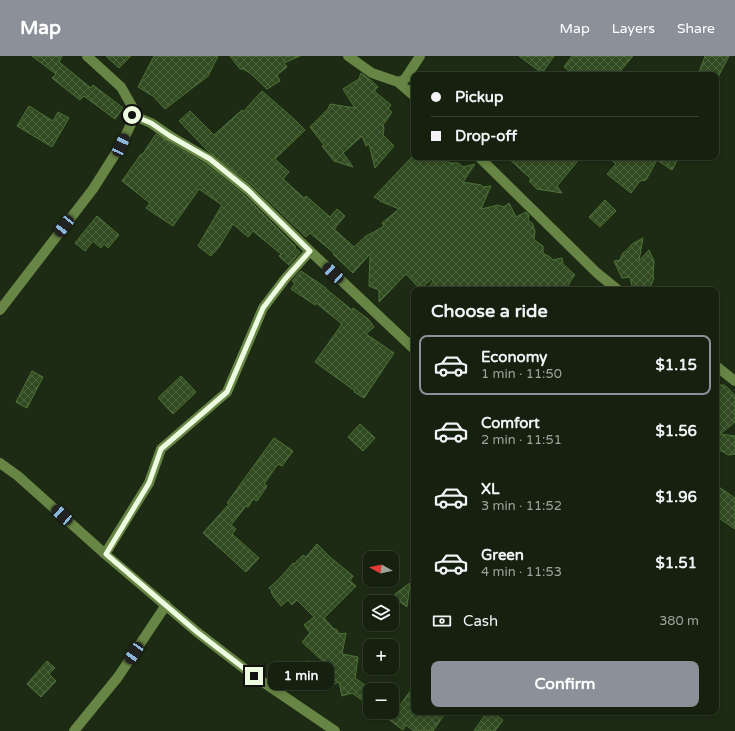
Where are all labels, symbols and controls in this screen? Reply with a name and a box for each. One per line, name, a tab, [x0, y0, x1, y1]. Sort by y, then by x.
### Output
text: Map	[20, 17, 61, 39]
text: Map	[560, 20, 590, 37]
text: Layers	[612, 20, 655, 37]
text: Share	[677, 20, 715, 37]
text: Pickup	[455, 88, 503, 106]
route start	[123, 106, 141, 124]
text: Drop-off	[455, 127, 517, 145]
car	[110, 132, 132, 158]
car	[52, 213, 76, 239]
car	[320, 260, 346, 286]
text: Choose a ride	[431, 300, 548, 322]
icon: car	[433, 347, 469, 383]
text: Economy	[481, 348, 547, 366]
text: $1.15	[656, 356, 697, 374]
text: 1 min · 11:50	[481, 366, 562, 382]
icon: car	[433, 413, 469, 449]
text: Comfort	[481, 414, 540, 432]
text: $1.56	[656, 422, 697, 440]
text: 2 min · 11:51	[481, 432, 562, 448]
icon: car	[433, 479, 469, 515]
text: XL	[481, 480, 500, 498]
text: $1.96	[656, 488, 697, 506]
text: 3 min · 11:52	[481, 498, 562, 514]
car	[49, 503, 75, 527]
icon: car	[433, 545, 469, 581]
text: Green	[481, 546, 524, 564]
north arrow	[363, 551, 399, 587]
map controls	[363, 551, 399, 719]
text: $1.51	[656, 554, 697, 572]
text: 4 min · 11:53	[481, 564, 562, 580]
button: layers	[363, 595, 399, 631]
icon: cash	[431, 610, 453, 632]
text: Cash	[463, 612, 498, 630]
text: 380 m	[659, 613, 699, 629]
button: +	[363, 639, 399, 675]
car	[122, 640, 146, 666]
button: Confirm	[431, 661, 699, 707]
callout: 1 min	[268, 662, 334, 690]
route end	[245, 667, 263, 685]
text: 1 min	[284, 668, 318, 684]
button: −	[363, 683, 399, 719]

